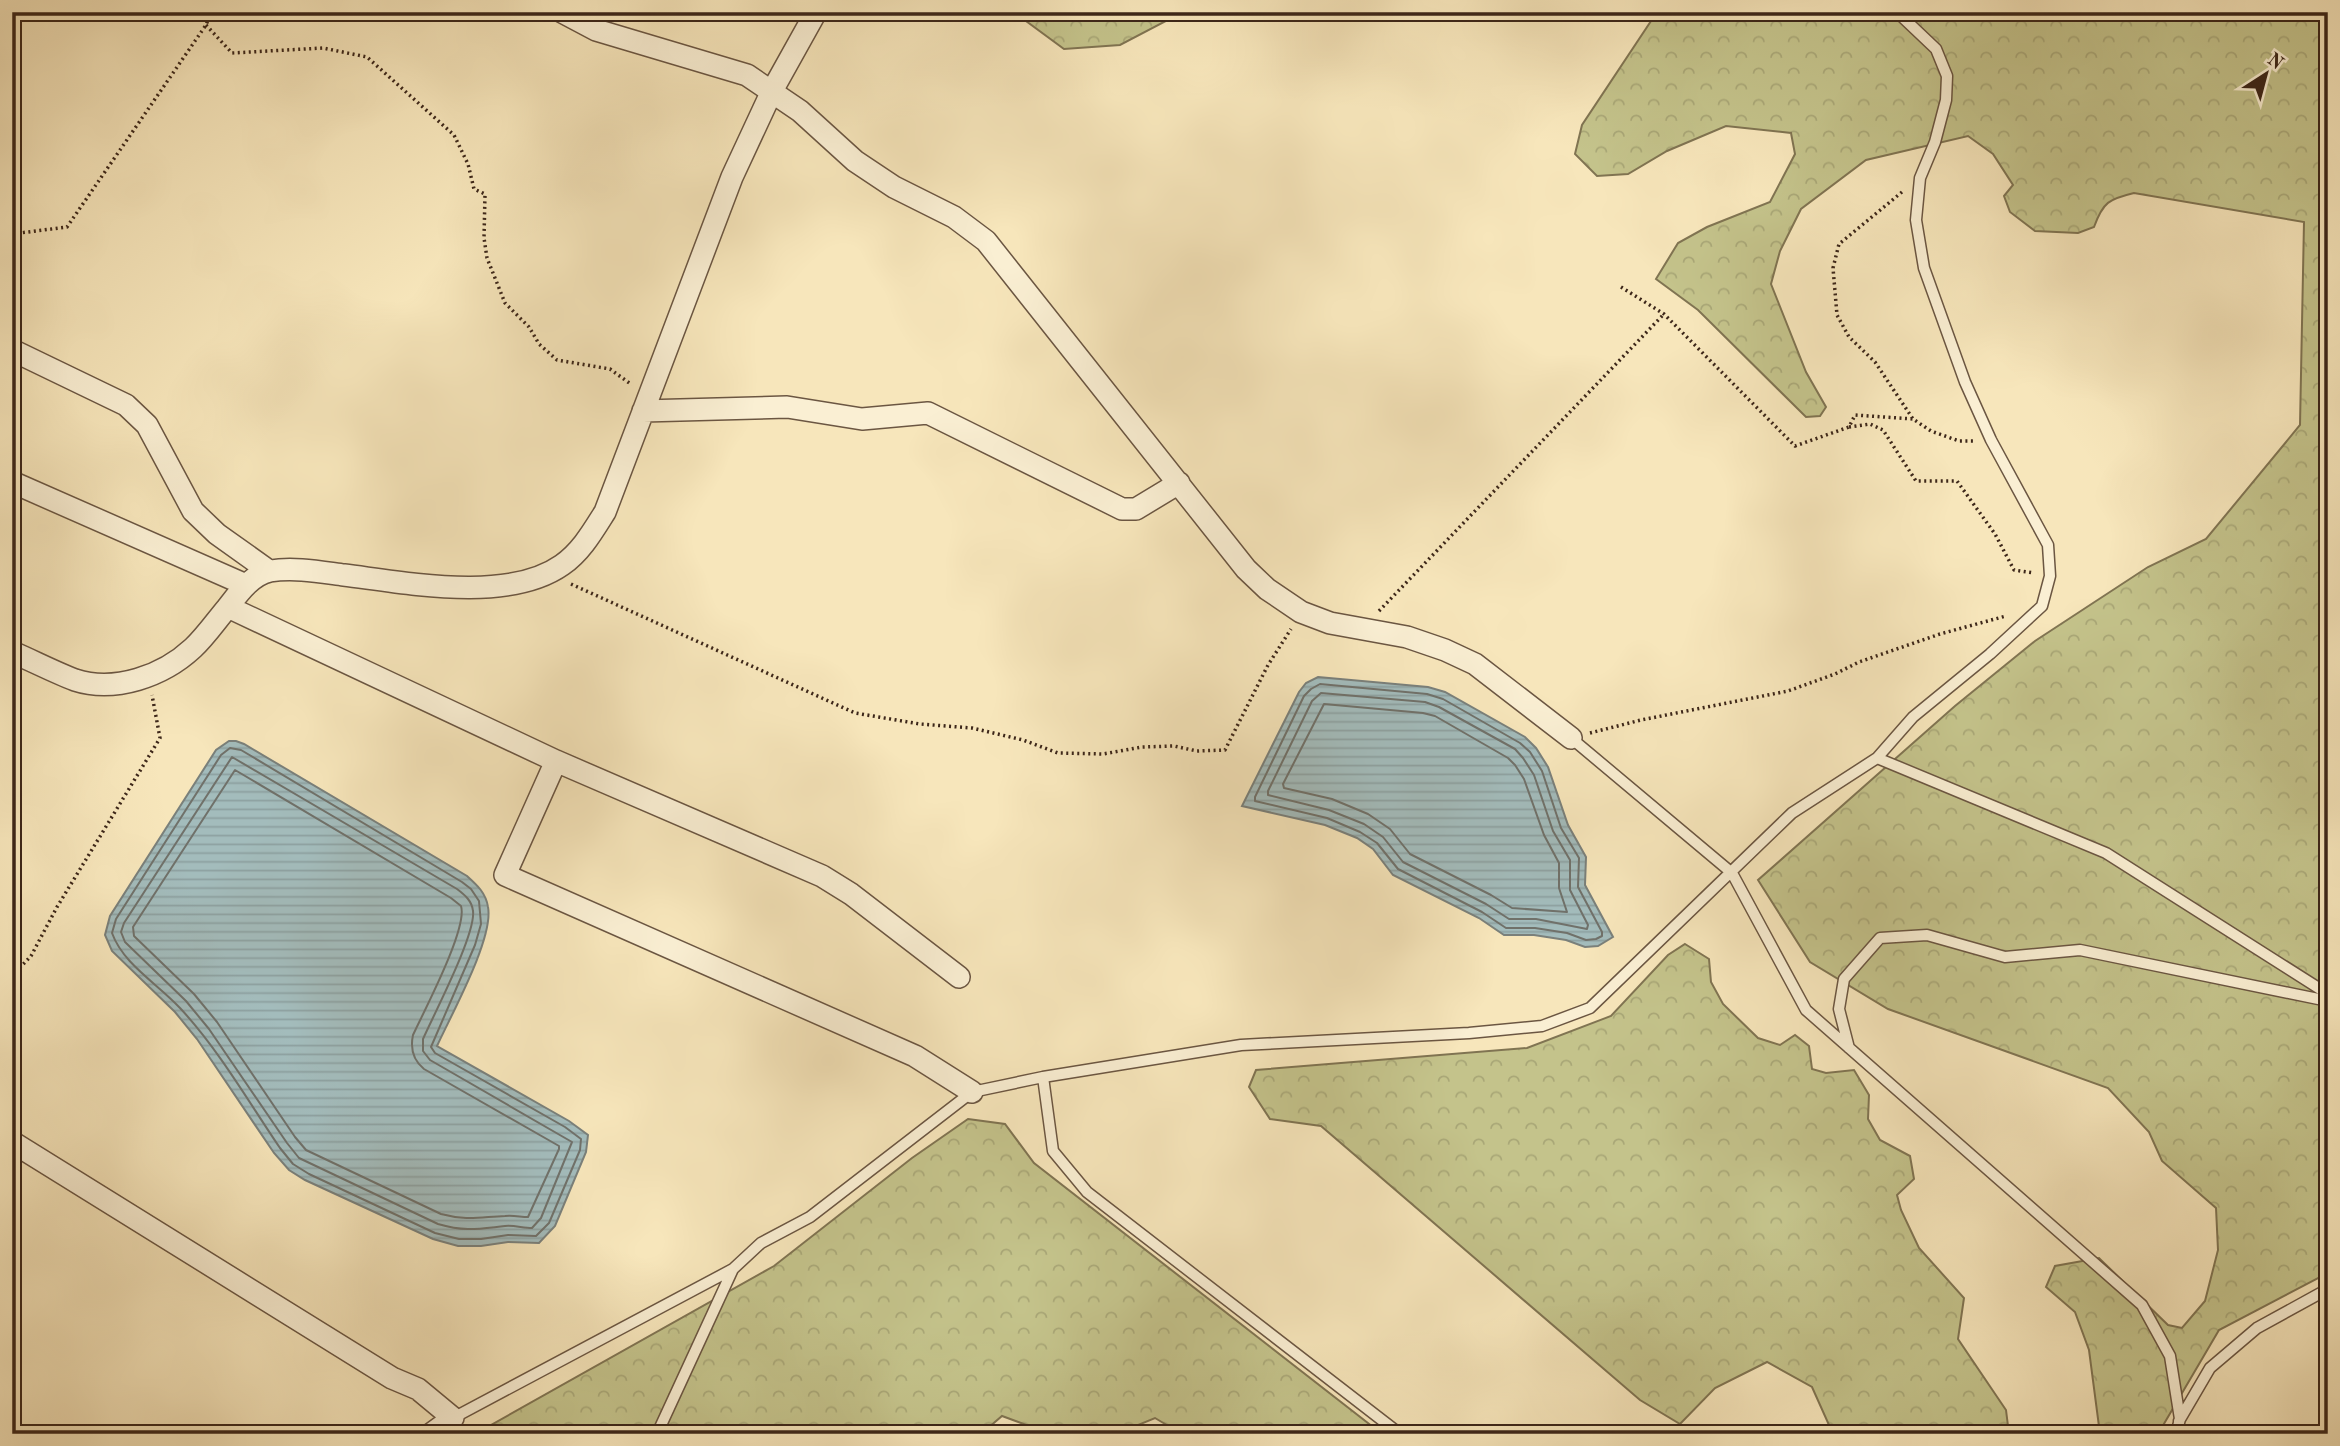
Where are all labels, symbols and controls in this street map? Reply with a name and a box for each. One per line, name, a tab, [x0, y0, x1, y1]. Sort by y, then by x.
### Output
north arrow	[2232, 38, 2302, 108]
text: N	[2263, 50, 2286, 75]

